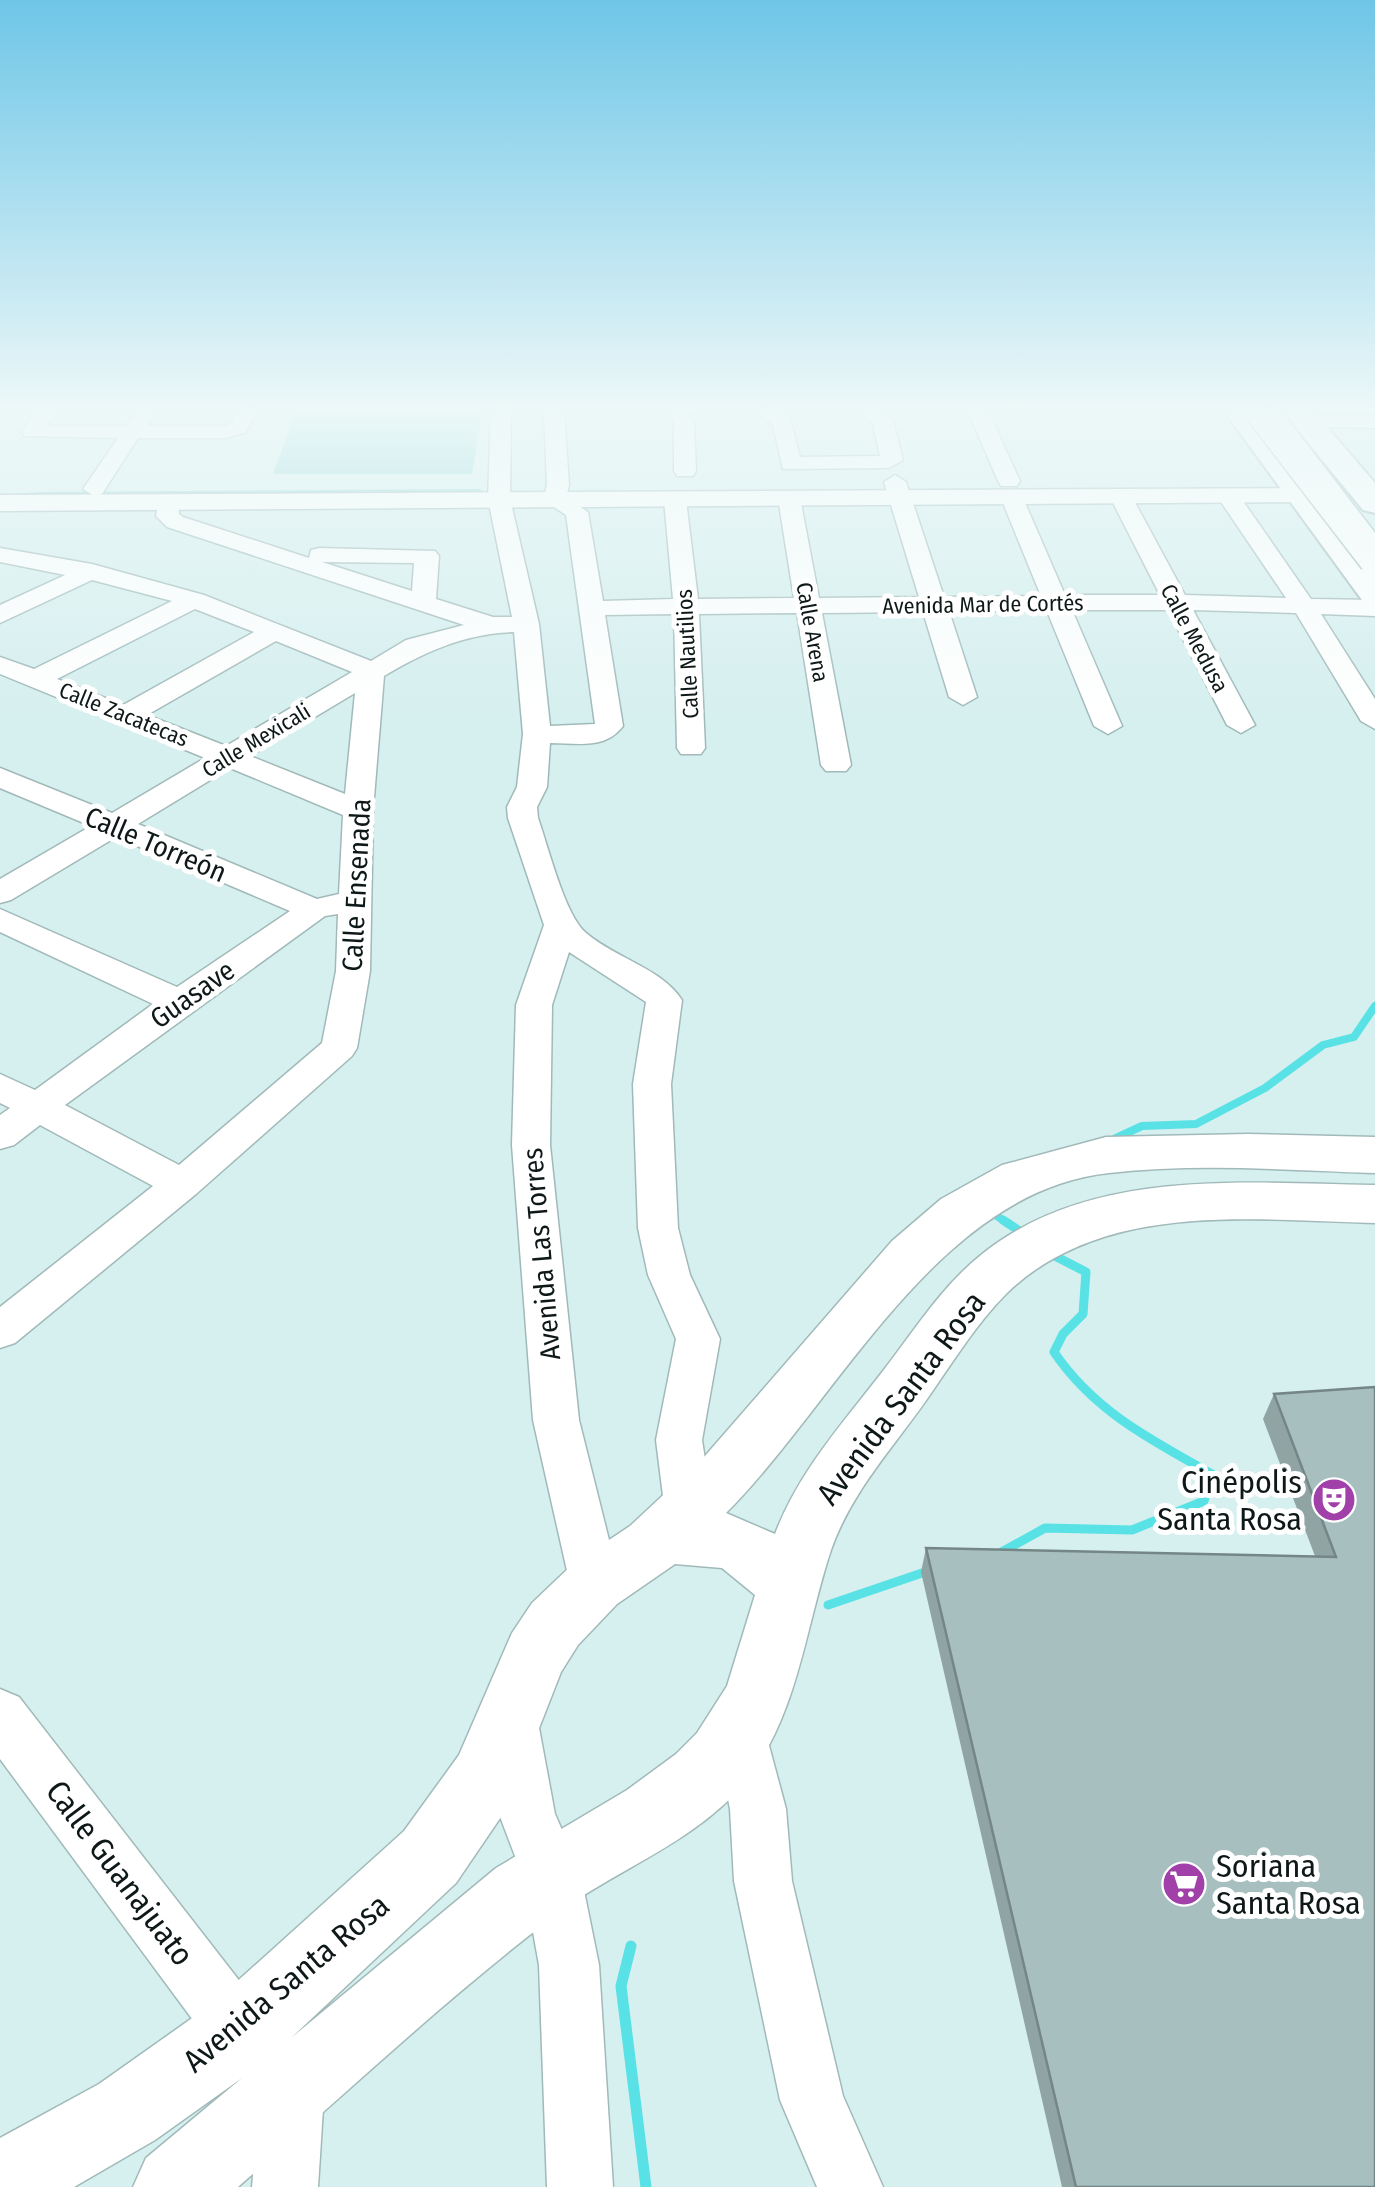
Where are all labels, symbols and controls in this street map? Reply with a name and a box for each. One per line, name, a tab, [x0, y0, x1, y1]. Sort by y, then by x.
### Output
street label: Calle Medusa	[1155, 579, 1234, 697]
street label: Calle Arena	[790, 580, 835, 684]
street label: Calle Nautilios	[671, 588, 704, 719]
street label: Avenida Mar de Cortés	[882, 589, 1084, 620]
street label: Calle Zacatecas	[55, 676, 192, 753]
street label: Calle Mexicali	[197, 698, 315, 783]
street label: Calle Ensenada	[335, 798, 378, 972]
street label: Calle Torreón	[80, 800, 232, 889]
street label: Guasave	[144, 954, 241, 1035]
street label: Avenida Las Torres	[516, 1146, 567, 1361]
street label: Avenida Santa Rosa	[809, 1284, 993, 1512]
place label: Cinépolis Santa Rosa	[1157, 1463, 1302, 1538]
theatre icon: Cinépolis Santa Rosa	[1311, 1477, 1357, 1523]
street label: Calle Guanajuato	[38, 1773, 202, 1973]
place label: Soriana Santa Rosa	[1216, 1847, 1361, 1922]
supermarket icon: Soriana Santa Rosa	[1161, 1861, 1207, 1907]
street label: Avenida Santa Rosa	[175, 1886, 397, 2080]

